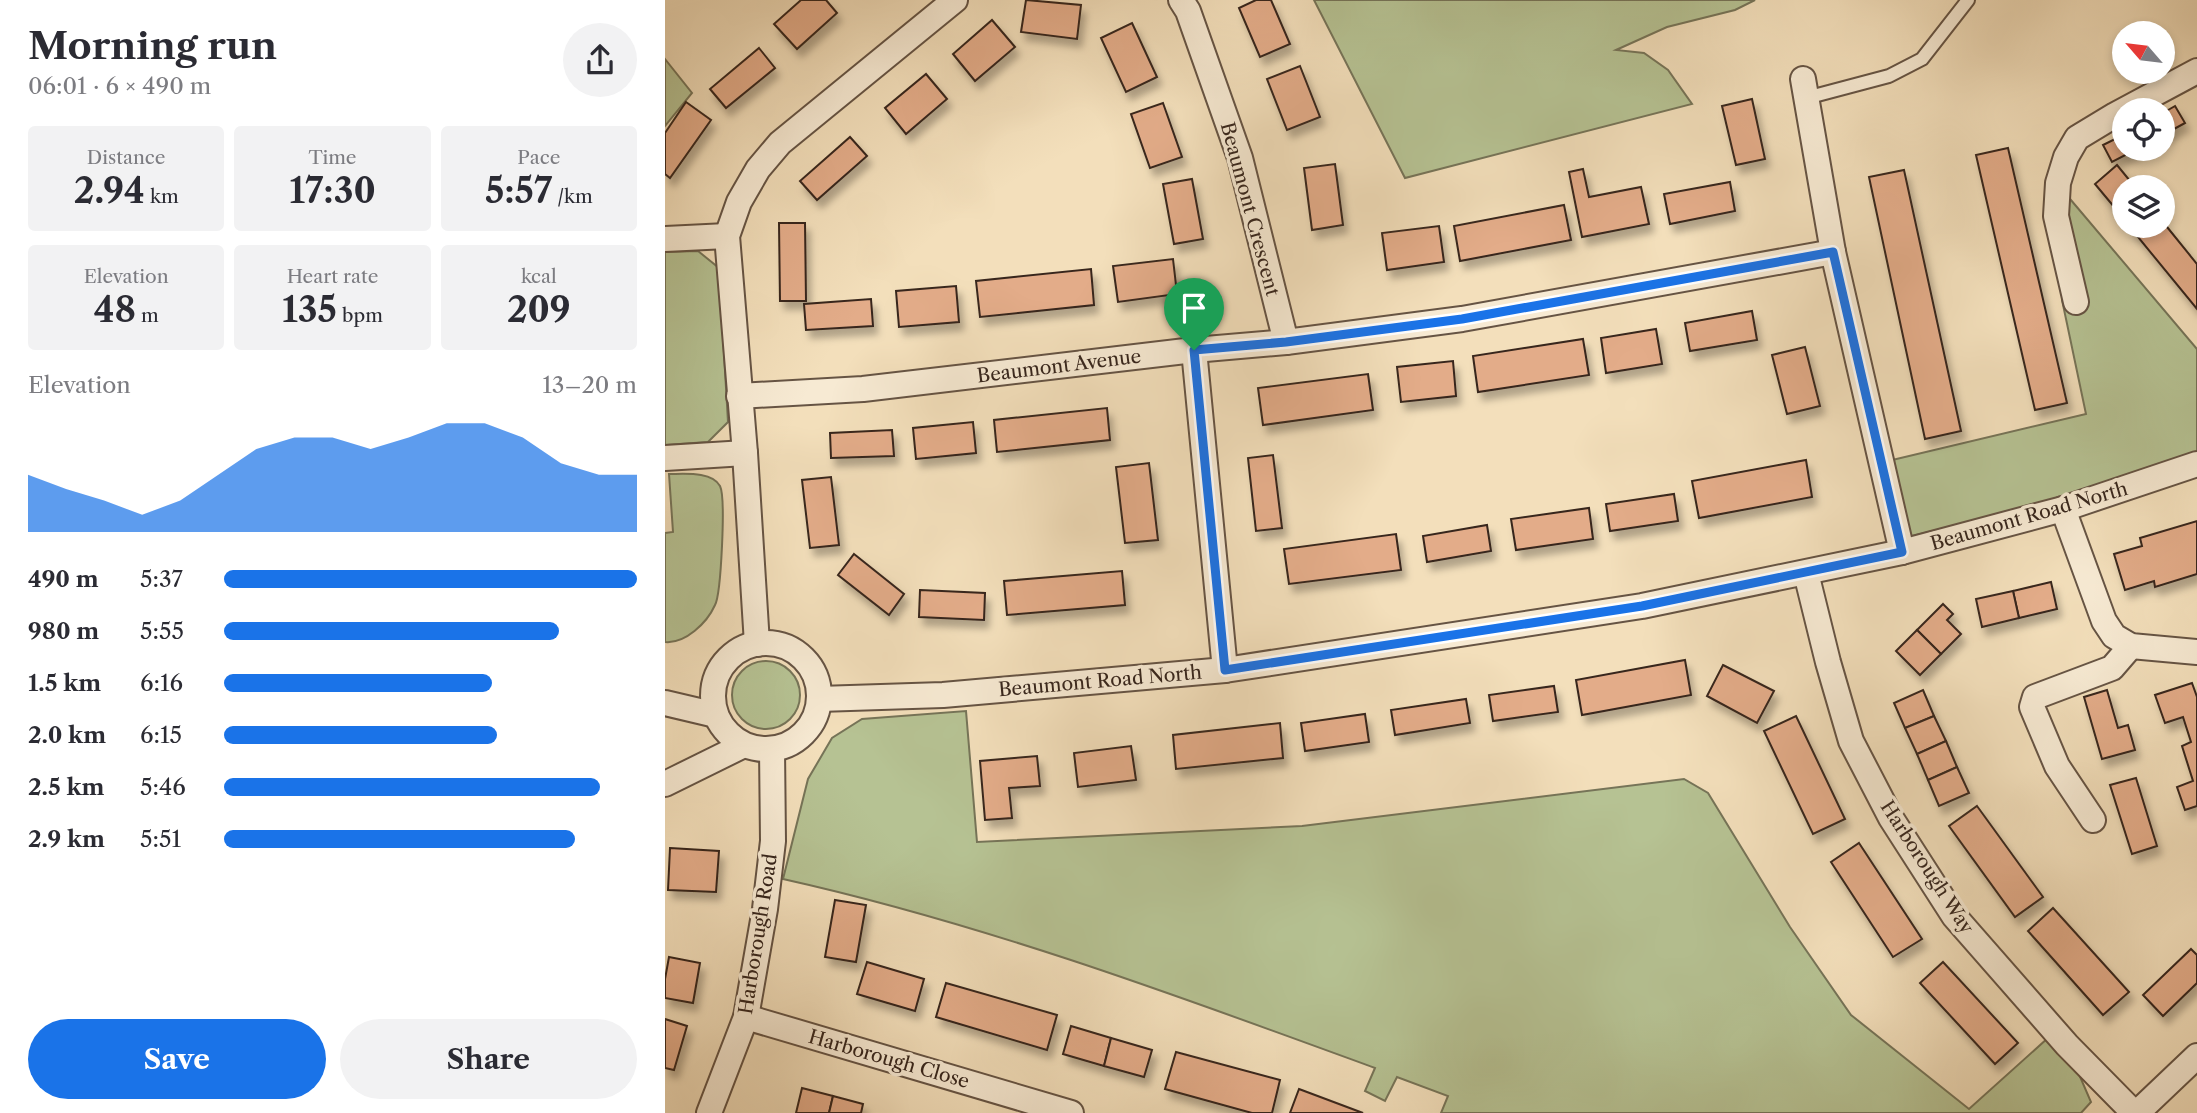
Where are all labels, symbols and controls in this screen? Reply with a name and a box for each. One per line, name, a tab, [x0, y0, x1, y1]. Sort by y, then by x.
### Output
north arrow	[2112, 21, 2175, 84]
map controls	[2112, 21, 2175, 238]
text: Morning run	[28, 22, 277, 69]
button: share	[563, 23, 637, 97]
text: 06:01 · 6 × 490 m	[28, 72, 211, 100]
button: locate	[2112, 98, 2175, 161]
street label: Beaumont Crescent	[1216, 119, 1284, 299]
text: Distance	[87, 146, 165, 169]
text: Time	[308, 146, 357, 169]
text: Pace	[517, 146, 560, 169]
text: 2.94	[74, 169, 145, 212]
text: 17:30	[289, 169, 376, 212]
text: 5:57	[485, 169, 552, 212]
button: layers	[2112, 175, 2175, 238]
text: km	[145, 185, 179, 208]
text: /km	[552, 185, 593, 208]
text: Elevation	[84, 265, 169, 288]
text: Heart rate	[287, 265, 378, 288]
text: kcal	[521, 265, 557, 288]
pin	[1164, 278, 1224, 350]
text: 48	[94, 288, 136, 331]
text: 135	[282, 288, 337, 331]
text: 209	[507, 288, 571, 331]
icon: arrive	[1175, 289, 1213, 327]
text: m	[136, 304, 159, 327]
text: bpm	[337, 304, 383, 327]
street label: Beaumont Avenue	[976, 345, 1142, 387]
text: Elevation	[28, 371, 131, 399]
text: 13–20 m	[542, 371, 637, 399]
street label: Beaumont Road North	[1928, 477, 2130, 555]
text: 490 m	[28, 565, 99, 593]
text: 5:37	[140, 565, 183, 593]
text: 980 m	[28, 617, 99, 645]
text: 5:55	[140, 617, 184, 645]
street label: Beaumont Road North	[997, 661, 1203, 701]
text: 1.5 km	[28, 669, 101, 697]
text: 6:16	[140, 669, 183, 697]
text: 2.0 km	[28, 721, 106, 749]
text: 6:15	[140, 721, 182, 749]
text: 2.5 km	[28, 773, 104, 801]
text: 5:46	[140, 773, 186, 801]
street label: Harborough Way	[1875, 796, 1979, 938]
text: 2.9 km	[28, 825, 105, 853]
text: 5:51	[140, 825, 181, 853]
street label: Harborough Road	[734, 852, 782, 1016]
button: Save	[28, 1019, 326, 1099]
button: Share	[340, 1019, 637, 1099]
street label: Harborough Close	[806, 1025, 972, 1093]

